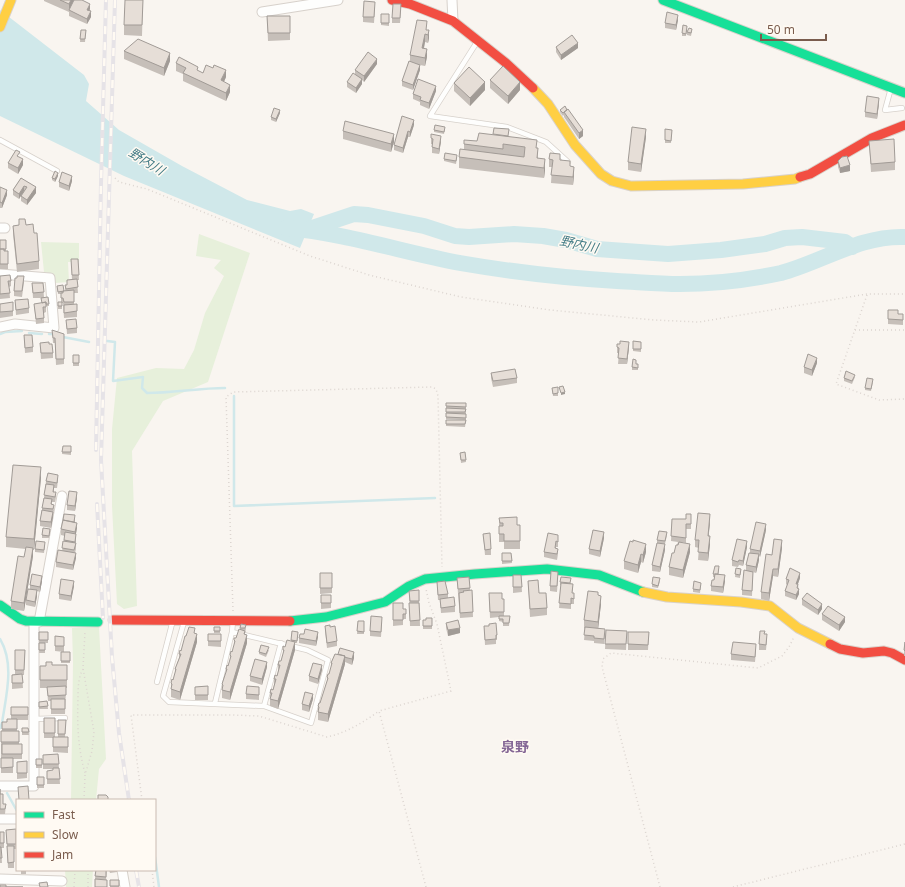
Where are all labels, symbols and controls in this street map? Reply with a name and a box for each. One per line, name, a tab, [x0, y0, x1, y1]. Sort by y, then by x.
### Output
scale bar	[761, 16, 826, 42]
text: 50 m	[767, 21, 795, 38]
water label: 野内川	[126, 143, 170, 180]
water label: 野内川	[558, 231, 602, 257]
district label: 泉野	[501, 737, 529, 756]
legend	[16, 799, 156, 871]
text: Fast	[52, 806, 76, 823]
text: Slow	[52, 826, 79, 843]
text: Jam	[51, 846, 73, 863]

